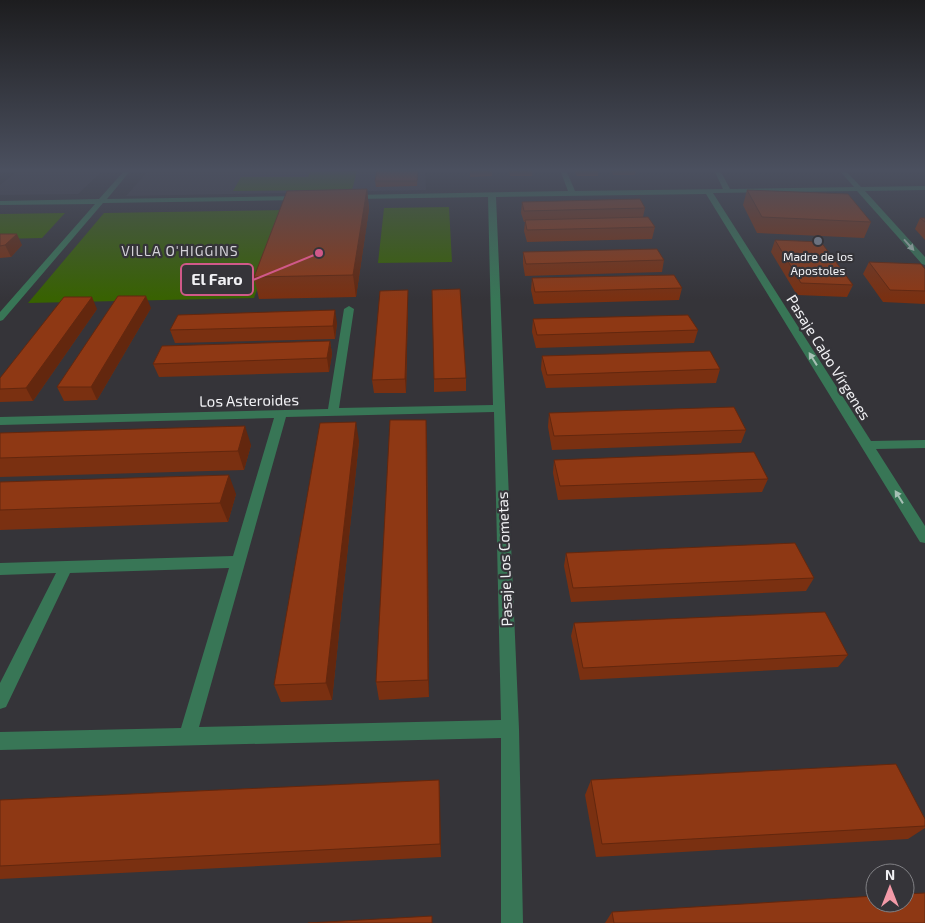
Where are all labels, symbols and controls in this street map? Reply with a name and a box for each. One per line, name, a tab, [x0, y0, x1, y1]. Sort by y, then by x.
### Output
marker: Madre de los Apostoles	[812, 235, 824, 247]
one-way arrow	[904, 239, 915, 252]
district label: VILLA O'HIGGINS	[121, 242, 239, 259]
place label: Madre de los Apostoles	[783, 249, 853, 277]
callout: El Faro	[181, 264, 253, 295]
text: El Faro	[191, 269, 243, 288]
street label: Pasaje Cabo Vírgenes	[782, 291, 875, 424]
one-way arrow	[808, 352, 817, 366]
street label: Los Asteroides	[199, 390, 299, 410]
one-way arrow	[894, 490, 904, 503]
street label: Pasaje Los Cometas	[493, 491, 516, 627]
north arrow	[865, 863, 915, 913]
text: N	[885, 866, 895, 883]

